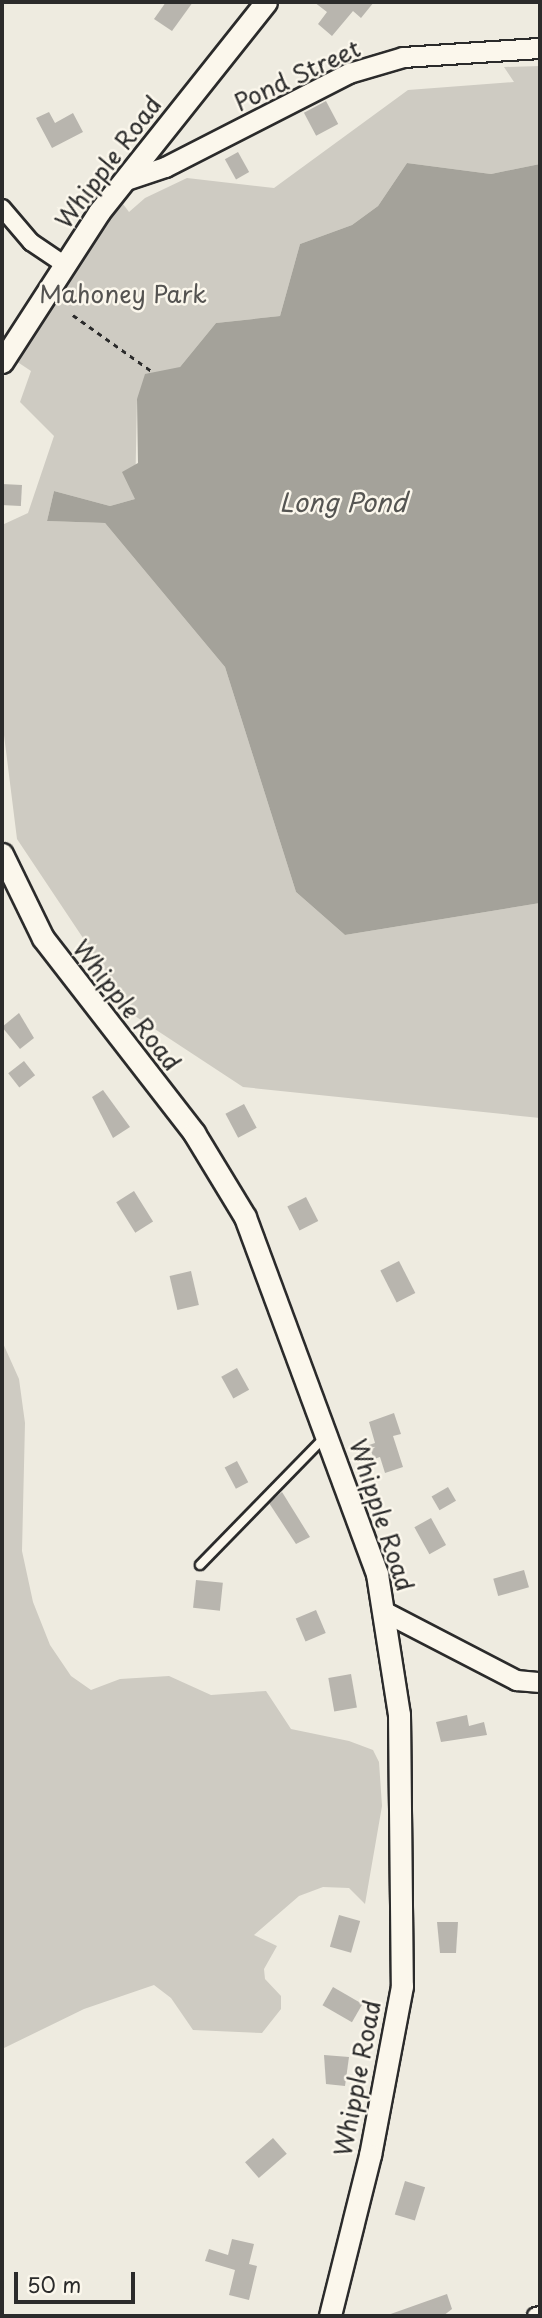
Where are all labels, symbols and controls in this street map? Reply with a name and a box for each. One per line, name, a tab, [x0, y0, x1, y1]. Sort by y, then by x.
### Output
street label: Pond Street	[230, 33, 364, 117]
street label: Whipple Road	[48, 90, 168, 234]
park label: Mahoney Park	[39, 280, 207, 308]
water label: Long Pond	[280, 486, 406, 518]
street label: Whipple Road	[67, 933, 187, 1077]
street label: Whipple Road	[344, 1435, 420, 1595]
street label: Whipple Road	[328, 1997, 386, 2159]
scale bar	[18, 2258, 138, 2302]
text: 50 m	[27, 2268, 81, 2300]

